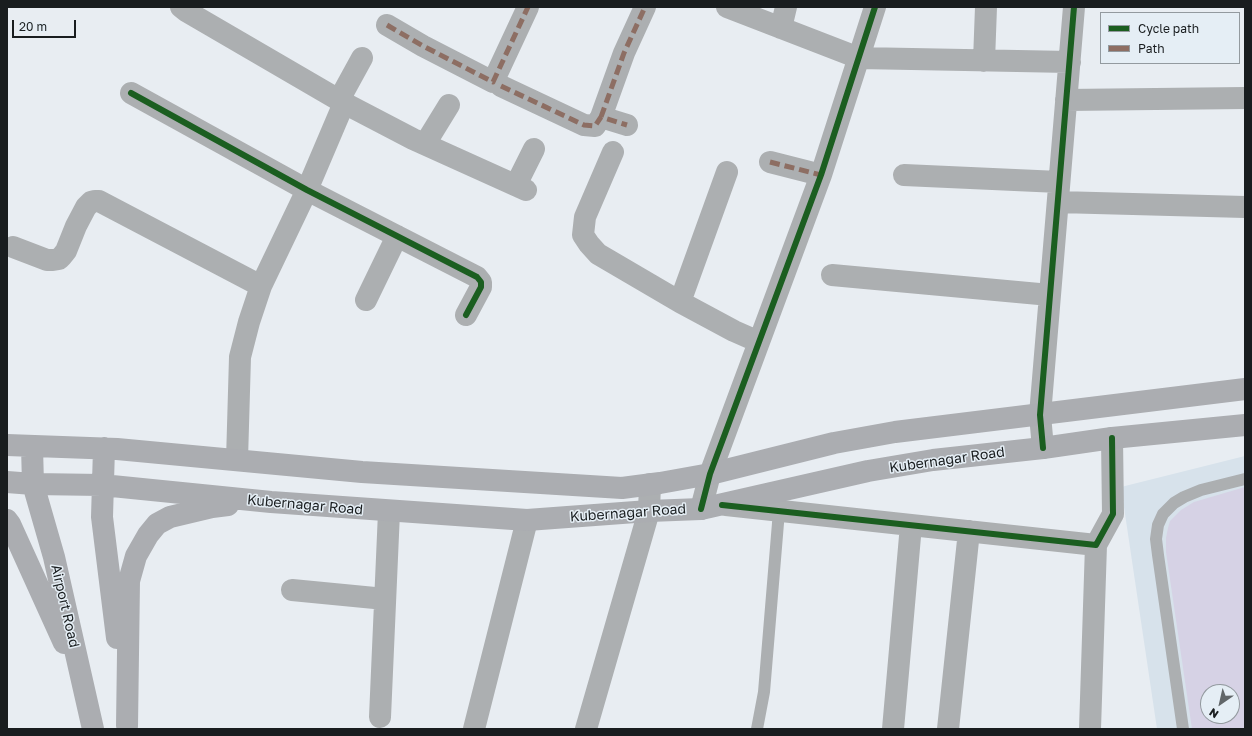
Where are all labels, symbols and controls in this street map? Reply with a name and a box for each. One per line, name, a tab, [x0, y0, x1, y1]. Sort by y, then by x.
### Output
scale bar	[14, 12, 78, 38]
legend	[1100, 12, 1240, 64]
text: 20 m	[19, 19, 47, 34]
text: Cycle path	[1138, 21, 1199, 36]
text: Path	[1138, 41, 1165, 56]
street label: Kubernagar Road	[888, 444, 1006, 476]
street label: Kubernagar Road	[246, 492, 364, 518]
street label: Kubernagar Road	[569, 501, 687, 525]
street label: Airport Road	[47, 563, 83, 649]
north arrow	[1200, 684, 1240, 724]
text: N	[1206, 706, 1221, 721]

